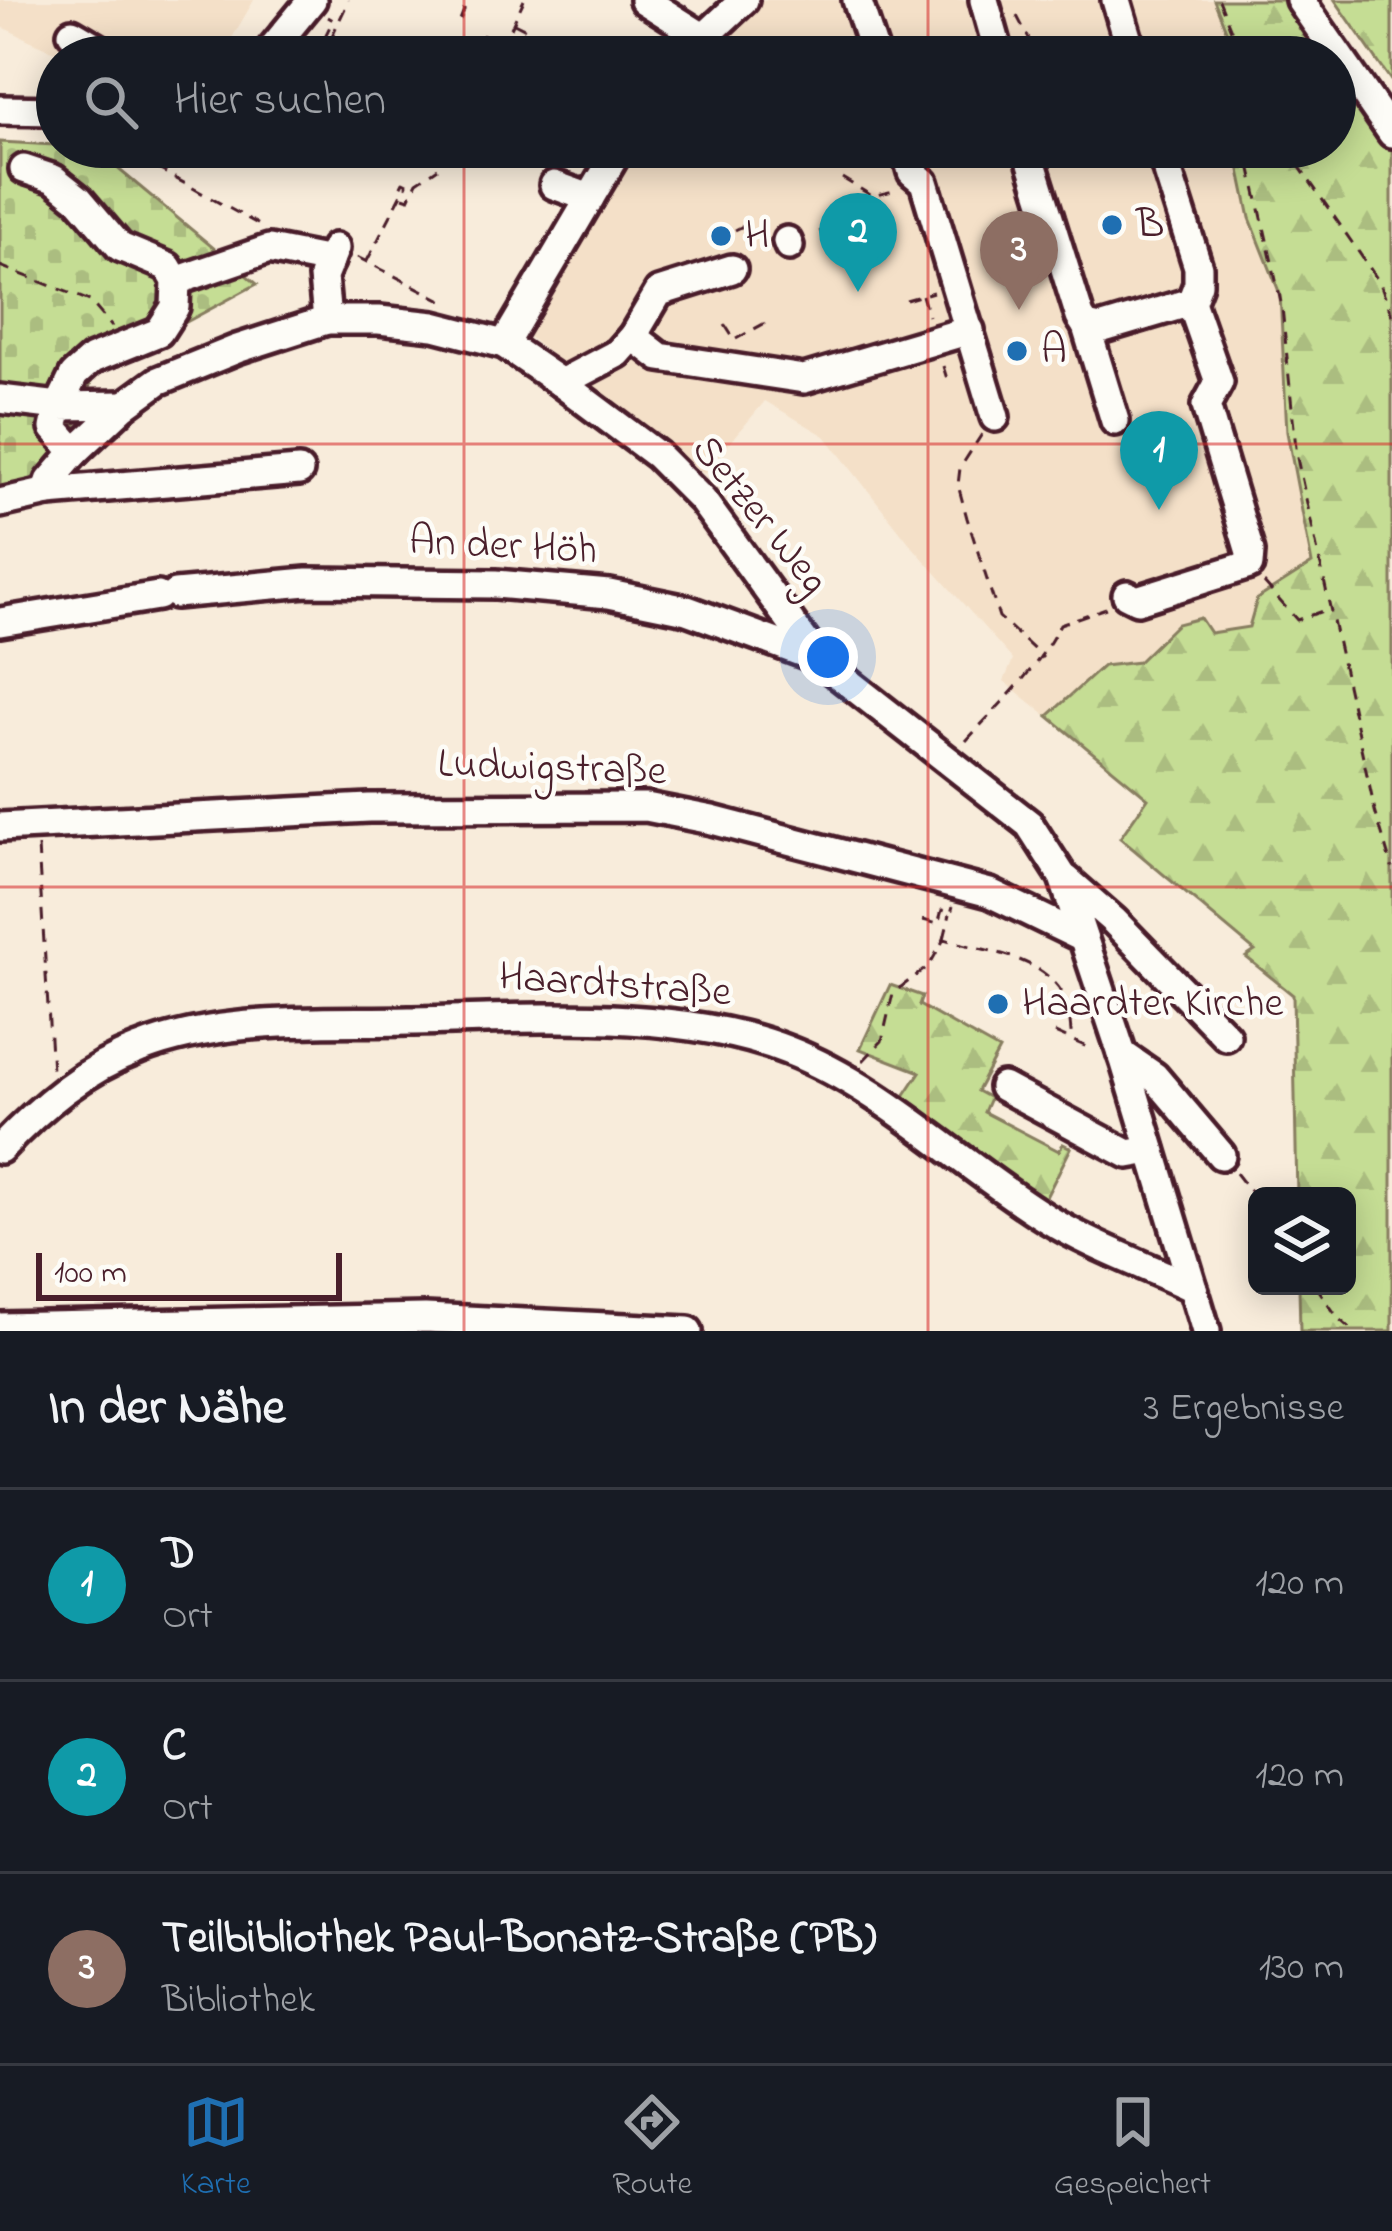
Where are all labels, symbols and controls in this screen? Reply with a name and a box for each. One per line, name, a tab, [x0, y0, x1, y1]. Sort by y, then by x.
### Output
search box	[36, 36, 1356, 168]
icon: search	[78, 69, 144, 135]
text: Hier suchen	[174, 69, 386, 135]
pin: 2	[819, 193, 897, 292]
place label: B	[1135, 195, 1164, 256]
place label: H	[745, 206, 769, 267]
pin: 3	[980, 211, 1058, 310]
marker: B	[1099, 212, 1125, 238]
marker: H	[708, 223, 734, 249]
place label: A	[1041, 321, 1067, 382]
marker: A	[1004, 338, 1030, 364]
pin: 1	[1120, 411, 1198, 510]
street label: Setzer Weg	[675, 423, 843, 609]
street label: An der Höh	[408, 512, 598, 582]
your location	[798, 627, 858, 687]
street label: Ludwigstraße	[436, 735, 668, 803]
street label: Haardtstraße	[497, 947, 733, 1025]
place label: Haardter Kirche	[1022, 974, 1283, 1035]
marker: Haardter Kirche	[985, 991, 1011, 1017]
map controls	[1248, 1187, 1356, 1295]
button: layers	[1248, 1187, 1356, 1295]
scale bar	[36, 1247, 342, 1300]
text: 100 m	[54, 1250, 127, 1298]
text: In der Nähe	[48, 1372, 285, 1447]
text: 3 Ergebnisse	[1143, 1381, 1344, 1438]
text: D	[162, 1523, 195, 1589]
text: 1	[81, 1556, 93, 1613]
text: 120 m	[1255, 1556, 1344, 1613]
text: Ort	[162, 1589, 213, 1646]
text: C	[162, 1715, 187, 1781]
text: 2	[77, 1748, 97, 1805]
text: 120 m	[1255, 1748, 1344, 1805]
text: Ort	[162, 1781, 213, 1838]
text: Teilbibliothek Paul-Bonatz-Straße (PB)	[162, 1907, 876, 1973]
text: 3	[79, 1940, 95, 1997]
text: 130 m	[1259, 1940, 1344, 1997]
text: Bibliothek	[162, 1973, 315, 2030]
tab: Karte	[181, 2089, 251, 2209]
tab: Route	[612, 2089, 692, 2209]
tab: Gespeichert	[1054, 2089, 1211, 2209]

